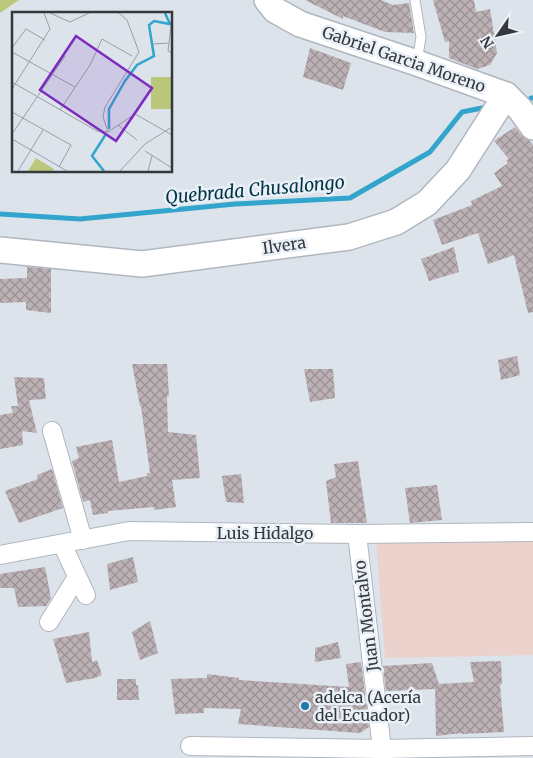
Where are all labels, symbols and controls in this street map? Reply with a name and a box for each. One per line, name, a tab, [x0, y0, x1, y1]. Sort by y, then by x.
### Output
north arrow	[473, 10, 523, 60]
inset map	[12, 12, 172, 172]
street label: Gabriel Garcia Moreno	[320, 22, 488, 96]
text: N	[477, 33, 498, 52]
water label: Quebrada Chusalongo	[164, 170, 346, 209]
street label: Ilvera	[261, 232, 307, 258]
street label: Luis Hidalgo	[217, 523, 313, 543]
street label: Juan Montalvo	[349, 559, 383, 674]
place label: adelca (Acería del Ecuador)	[315, 687, 422, 725]
marker: adelca (Acería del Ecuador)	[299, 700, 311, 712]

